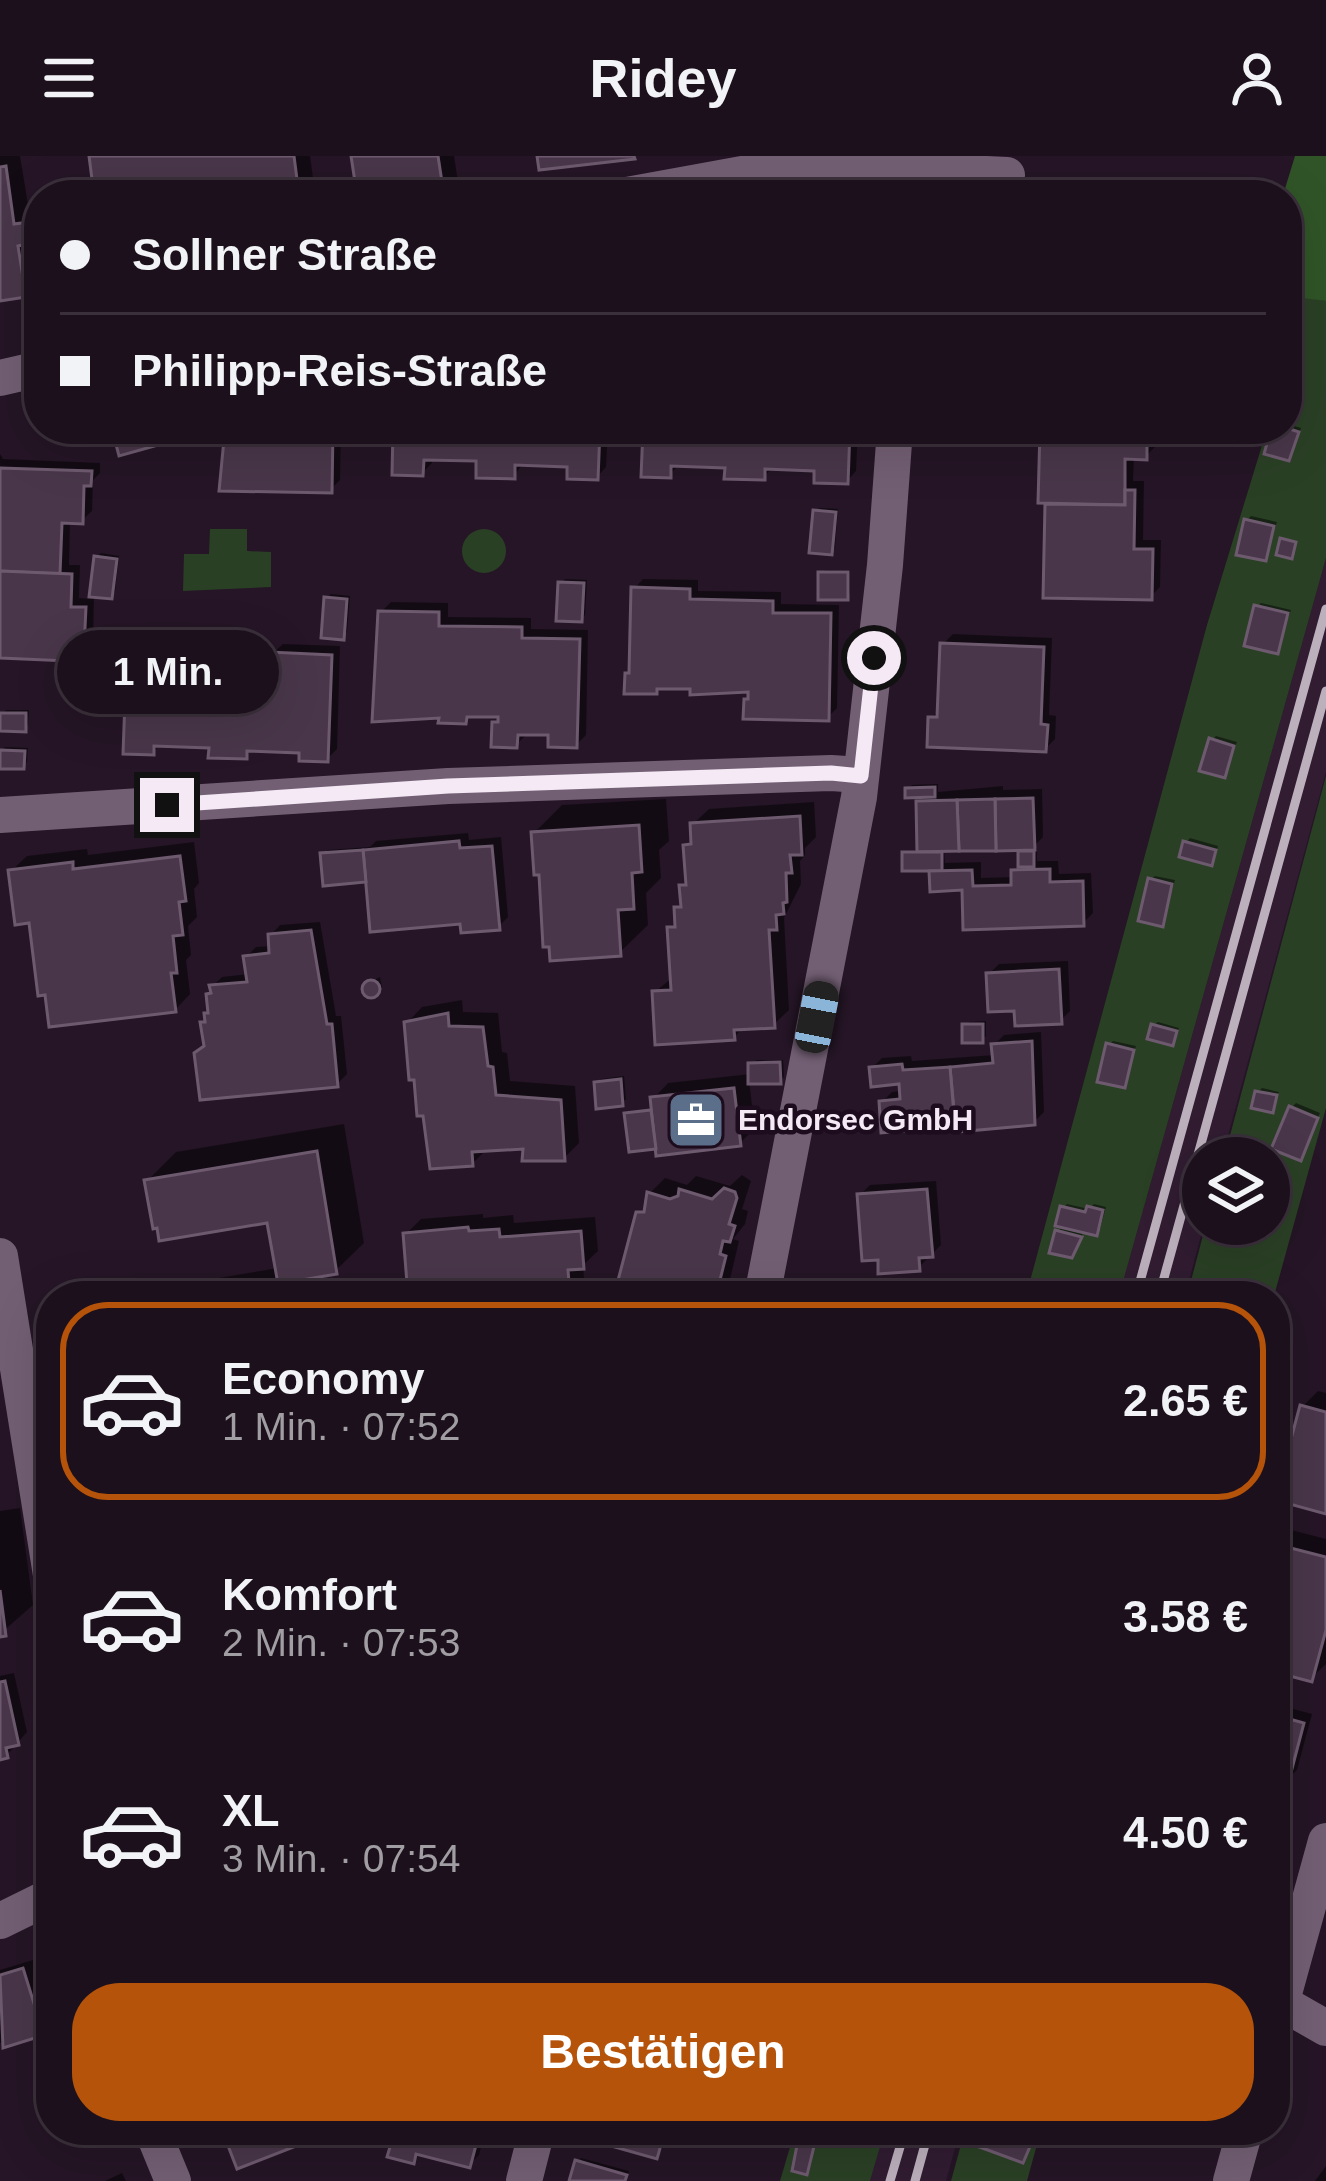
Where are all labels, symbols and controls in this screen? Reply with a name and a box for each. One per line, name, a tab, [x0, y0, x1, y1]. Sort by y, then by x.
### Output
icon: menu	[36, 45, 102, 111]
icon: person	[1224, 45, 1290, 111]
text: Ridey	[589, 48, 737, 108]
text: Sollner Straße	[132, 229, 437, 280]
text: Philipp-Reis-Straße	[132, 345, 547, 396]
callout: 1 Min.	[56, 631, 278, 715]
route start	[847, 631, 901, 685]
text: 1 Min.	[113, 650, 223, 693]
route end	[140, 778, 194, 832]
car	[792, 978, 842, 1056]
office icon: Endorsec GmbH	[665, 1089, 727, 1151]
place label: Endorsec GmbH	[738, 1103, 973, 1136]
map controls	[1182, 1137, 1290, 1245]
button: layers	[1182, 1137, 1290, 1245]
icon: car	[78, 1347, 186, 1455]
text: Economy	[222, 1353, 425, 1404]
text: 2.65 €	[1123, 1375, 1248, 1426]
text: 1 Min. · 07:52	[222, 1405, 460, 1448]
icon: car	[78, 1563, 186, 1671]
text: Komfort	[222, 1569, 397, 1620]
text: 3.58 €	[1123, 1591, 1248, 1642]
text: 2 Min. · 07:53	[222, 1621, 460, 1664]
icon: car	[78, 1779, 186, 1887]
text: XL	[222, 1785, 280, 1836]
text: 4.50 €	[1123, 1807, 1248, 1858]
text: 3 Min. · 07:54	[222, 1837, 460, 1880]
button: Bestätigen	[72, 1983, 1254, 2121]

